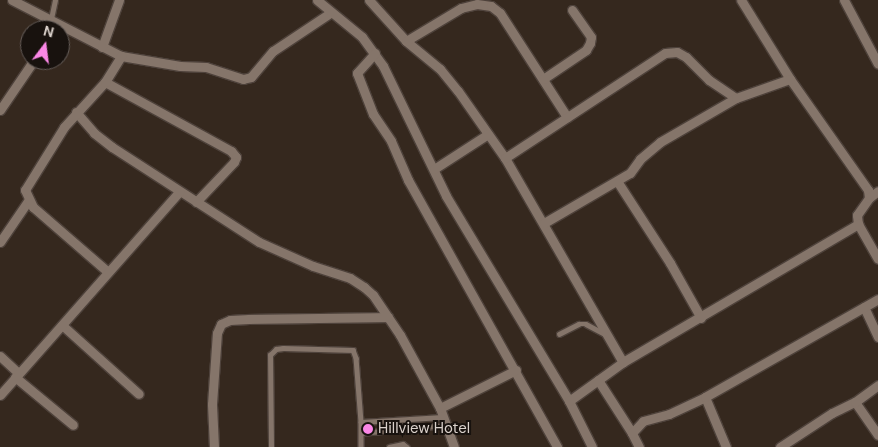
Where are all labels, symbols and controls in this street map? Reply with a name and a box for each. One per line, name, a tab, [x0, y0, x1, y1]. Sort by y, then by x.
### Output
north arrow	[20, 20, 70, 70]
text: N	[41, 21, 56, 41]
place label: Hillview Hotel	[378, 420, 470, 438]
marker: Hillview Hotel	[362, 423, 374, 435]

